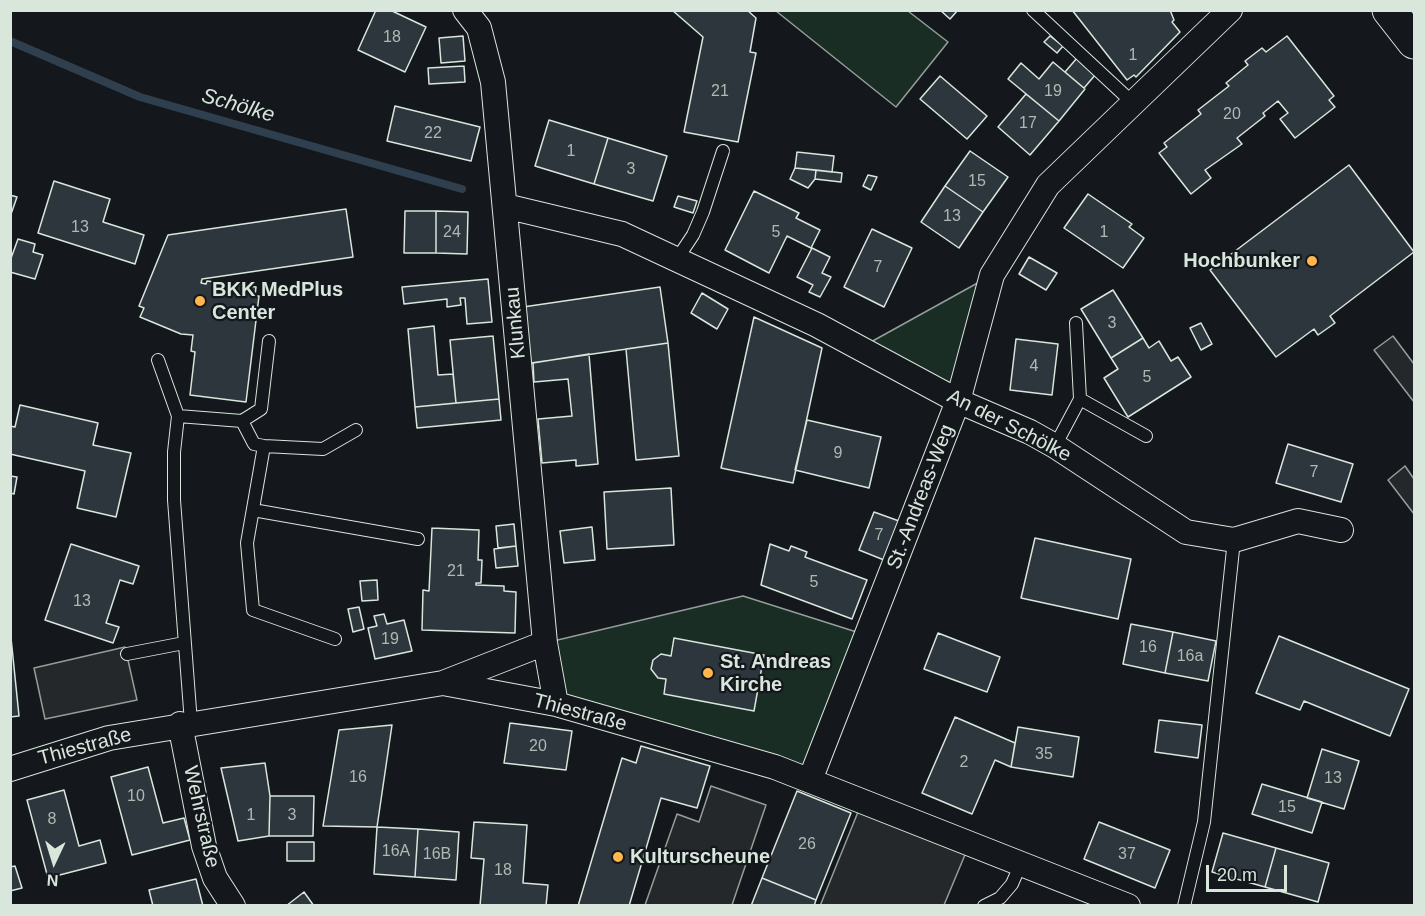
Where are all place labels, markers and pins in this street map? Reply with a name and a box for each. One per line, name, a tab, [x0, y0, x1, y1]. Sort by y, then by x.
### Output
place label: Hochbunker	[1183, 249, 1300, 273]
marker: Hochbunker	[1305, 254, 1319, 268]
place label: BKK MedPlus Center	[212, 278, 343, 325]
marker: BKK MedPlus Center	[193, 294, 207, 308]
place label: St. Andreas Kirche	[720, 650, 831, 697]
marker: St. Andreas Kirche	[701, 666, 715, 680]
place label: Kulturscheune	[630, 845, 770, 869]
marker: Kulturscheune	[611, 850, 625, 864]

